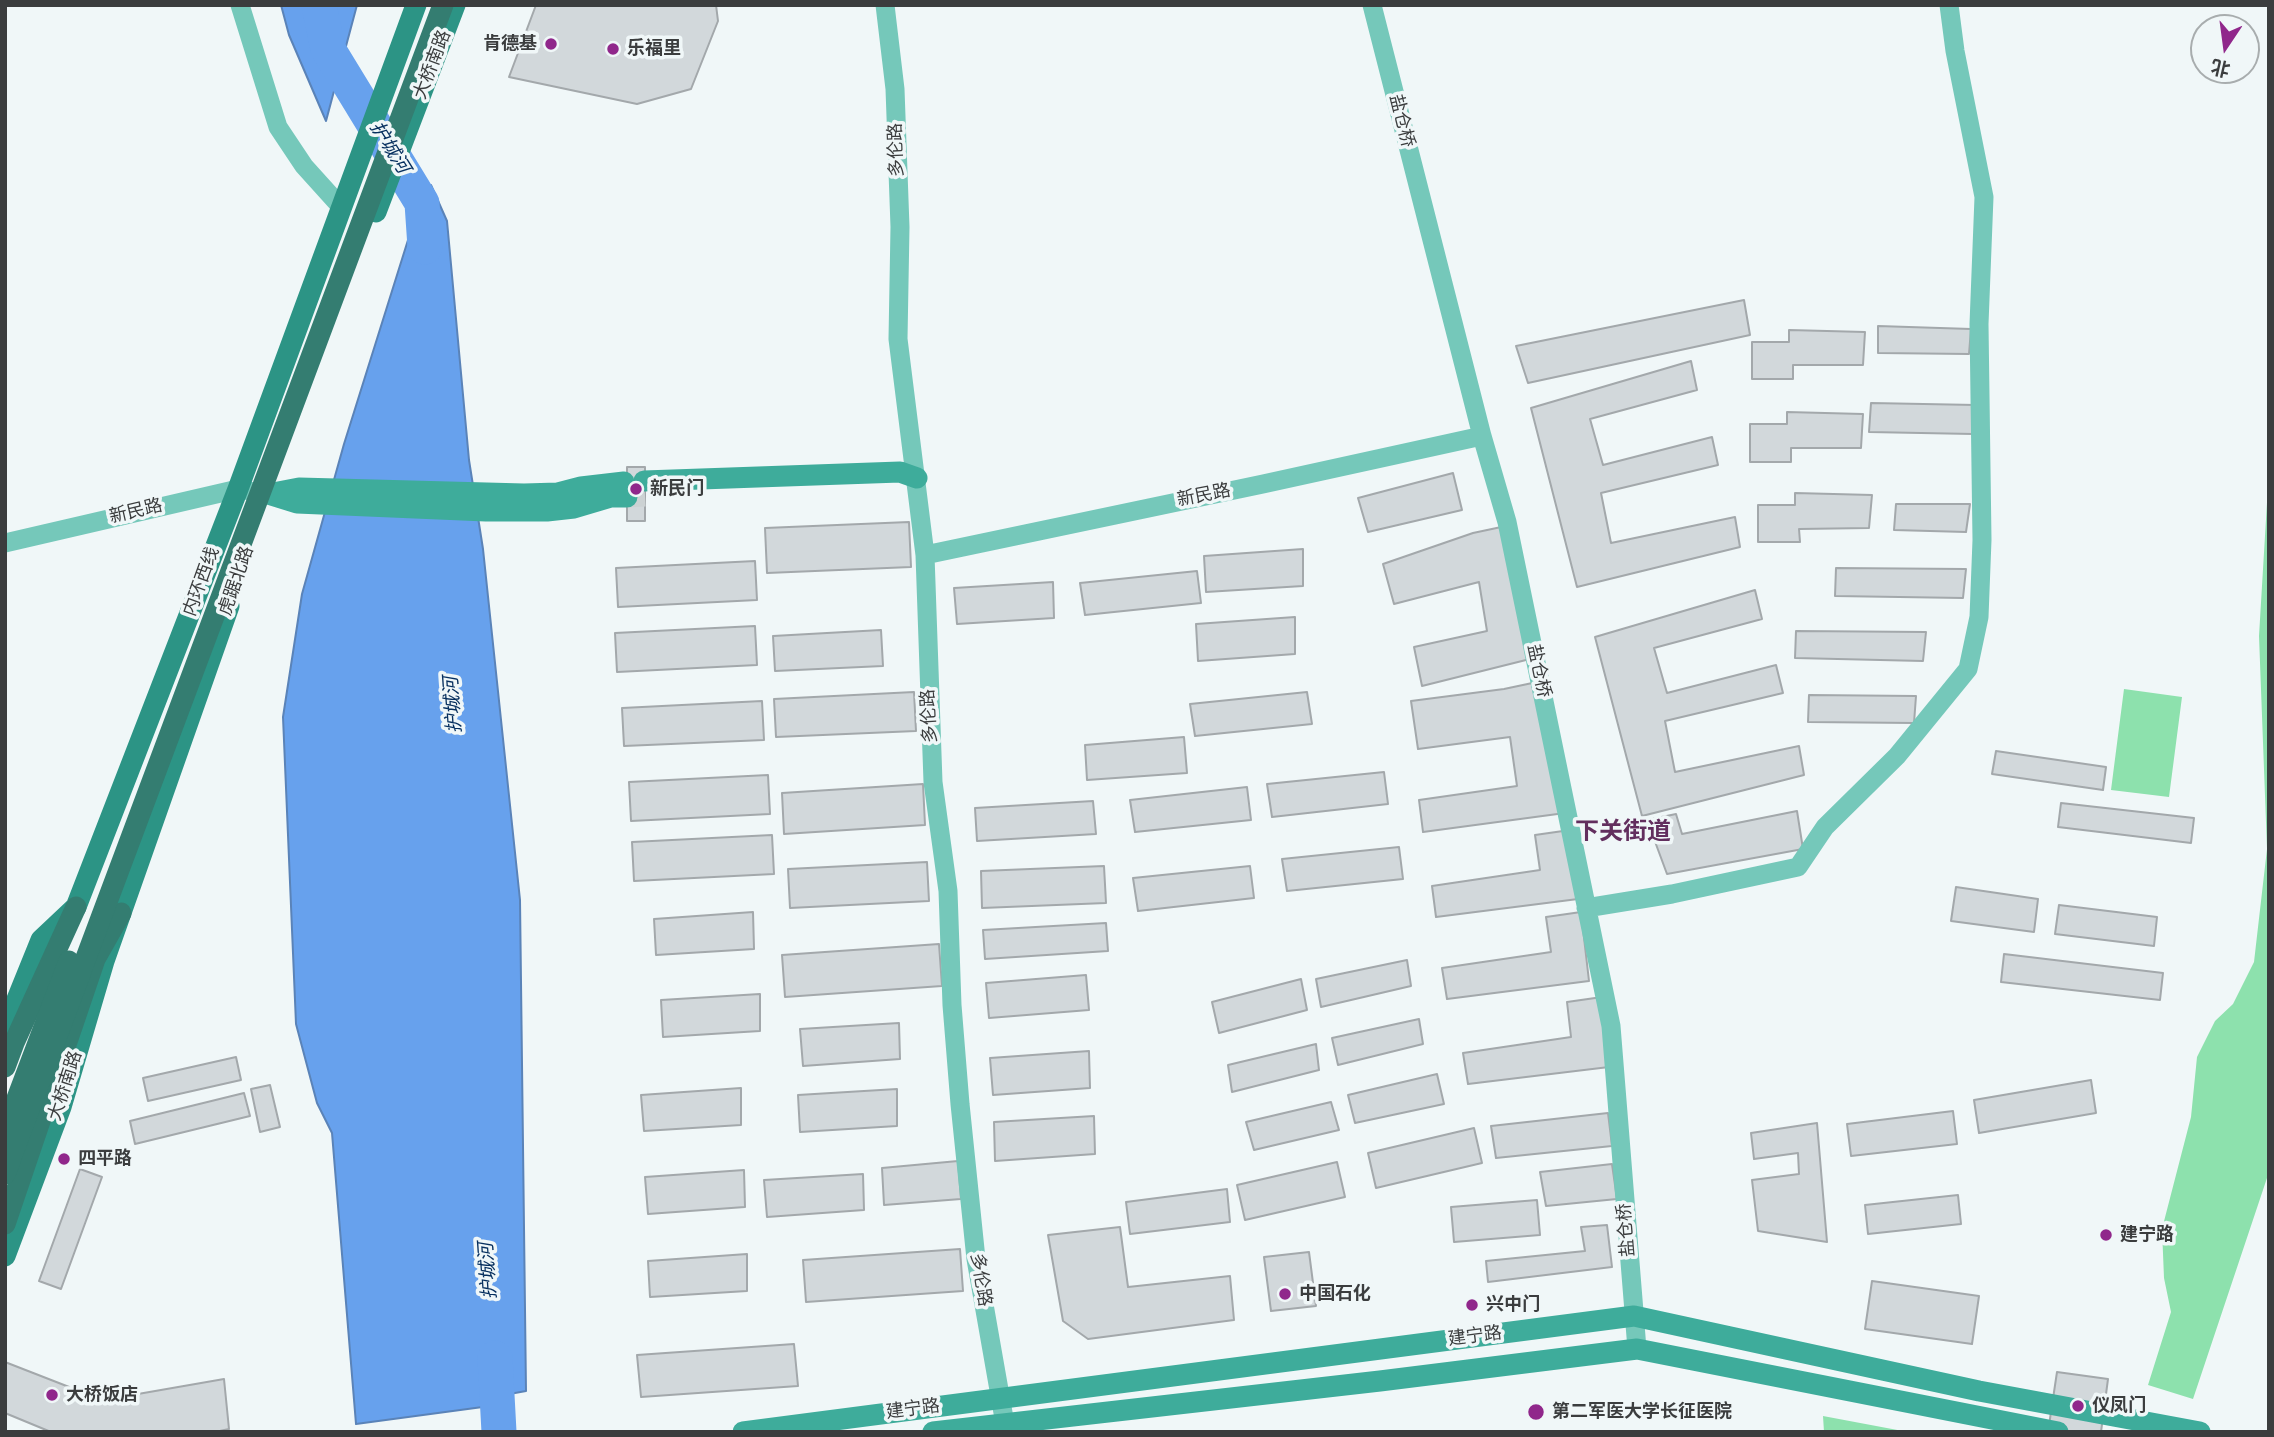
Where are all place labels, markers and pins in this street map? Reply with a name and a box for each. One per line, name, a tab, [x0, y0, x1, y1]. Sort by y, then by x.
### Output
place label: 肯德基	[483, 33, 537, 55]
marker: 肯德基	[543, 36, 559, 52]
place label: 乐福里	[627, 38, 681, 60]
marker: 乐福里	[605, 41, 621, 57]
place label: 新民门	[650, 478, 704, 500]
marker: 新民门	[628, 481, 644, 497]
place label: 四平路	[78, 1148, 132, 1170]
marker: 四平路	[56, 1151, 72, 1167]
place label: 建宁路	[2120, 1224, 2174, 1246]
marker: 建宁路	[2098, 1227, 2114, 1243]
place label: 中国石化	[1299, 1283, 1371, 1305]
marker: 中国石化	[1277, 1286, 1293, 1302]
place label: 兴中门	[1486, 1294, 1540, 1316]
marker: 兴中门	[1464, 1297, 1480, 1313]
place label: 大桥饭店	[66, 1384, 138, 1406]
marker: 大桥饭店	[44, 1387, 60, 1403]
place label: 仪凤门	[2092, 1395, 2146, 1417]
marker: 仪凤门	[2070, 1398, 2086, 1414]
place label: 第二军医大学长征医院	[1552, 1401, 1732, 1423]
marker: 第二军医大学长征医院	[1526, 1402, 1546, 1422]

